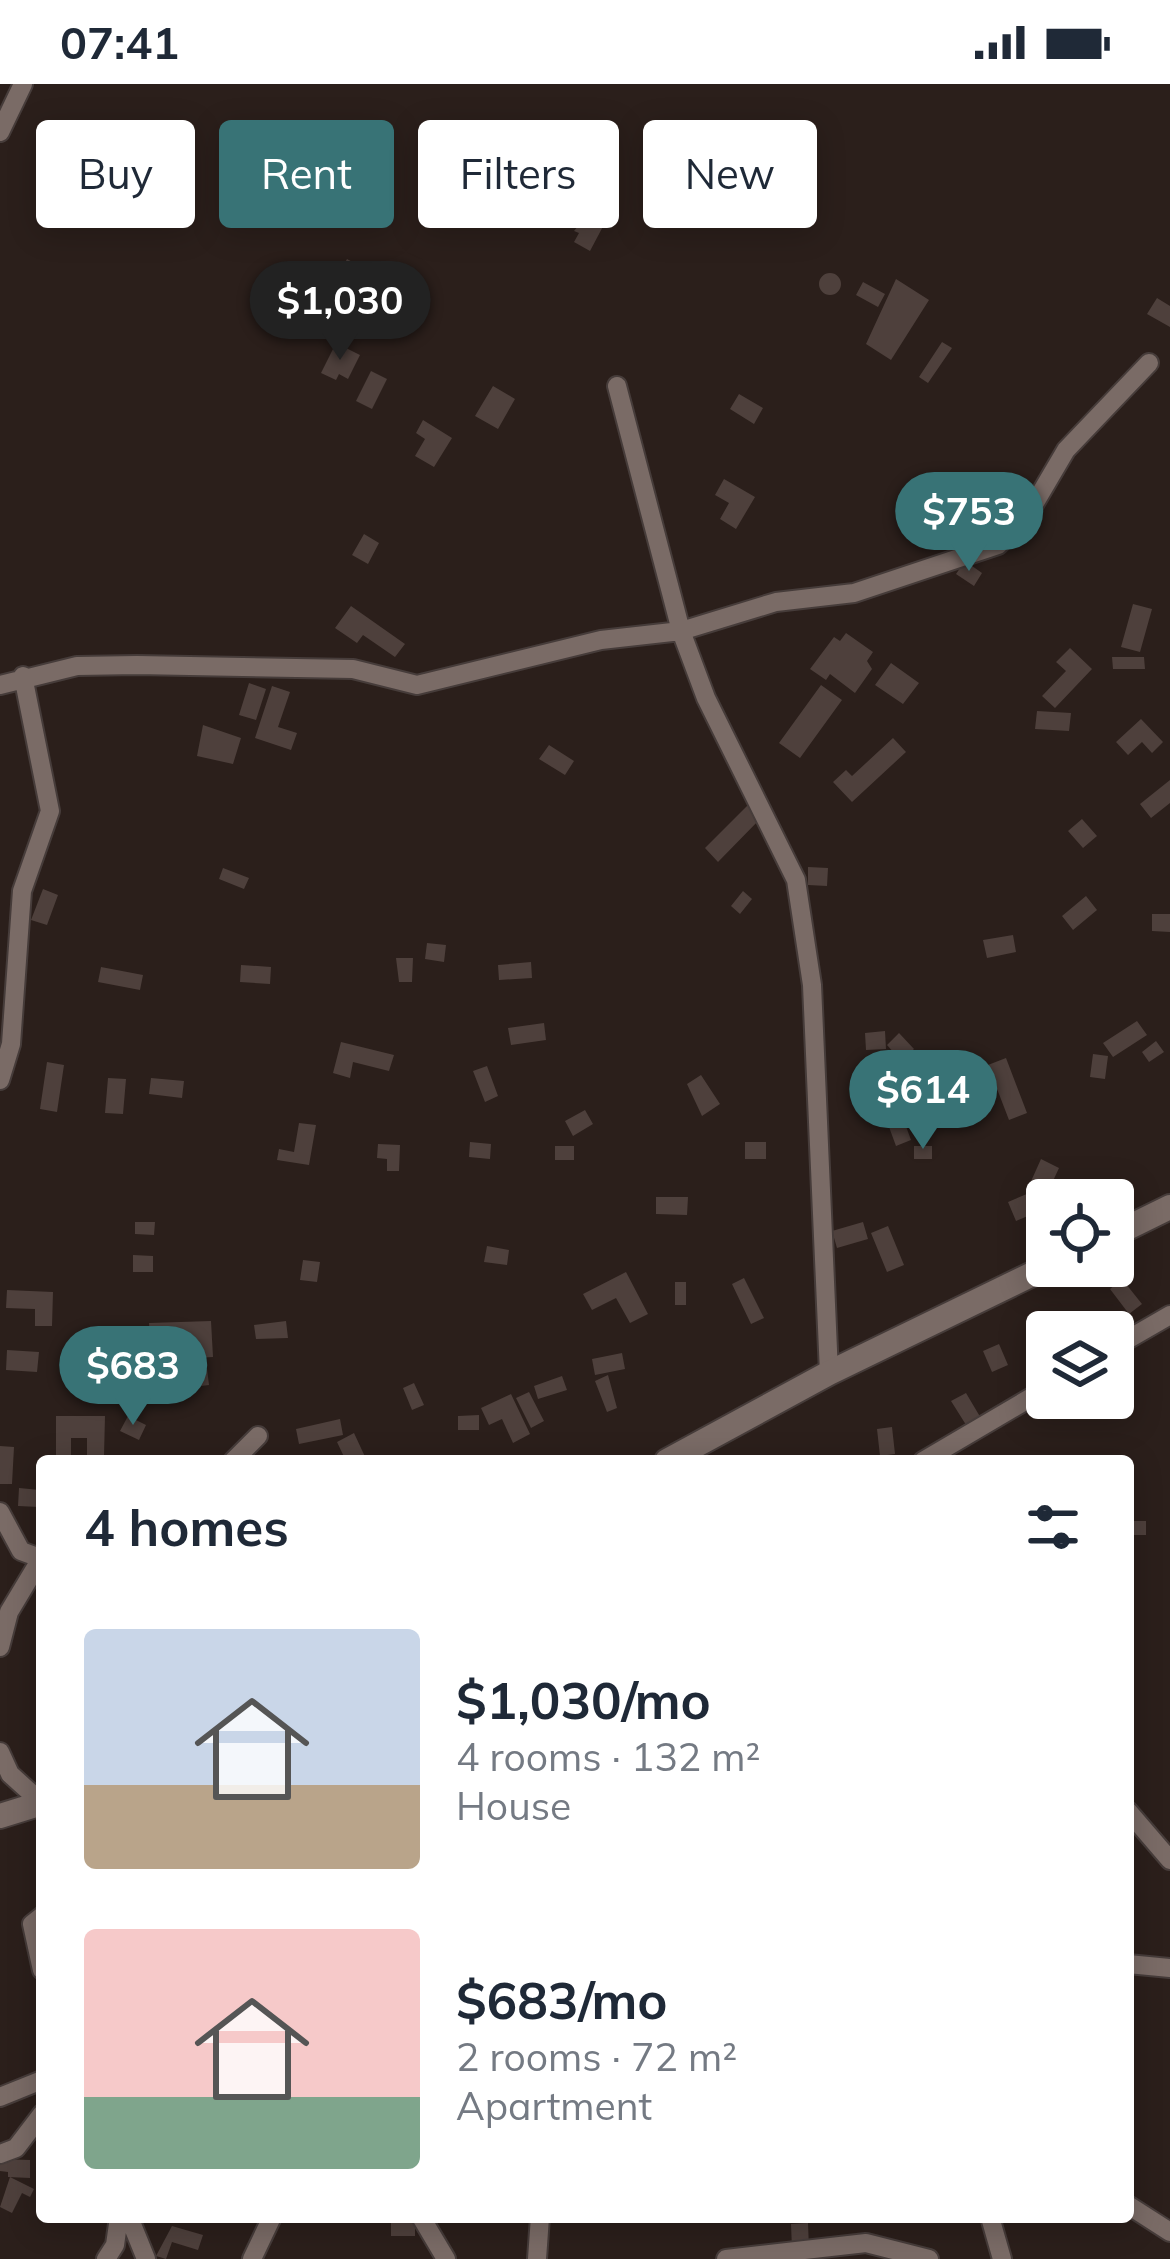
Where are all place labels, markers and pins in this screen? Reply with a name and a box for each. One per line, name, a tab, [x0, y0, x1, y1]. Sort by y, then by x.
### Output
pin: $1,030	[242, 261, 438, 363]
pin: $753	[898, 472, 1040, 574]
pin: $614	[852, 1050, 994, 1152]
pin: $683	[62, 1326, 204, 1428]

